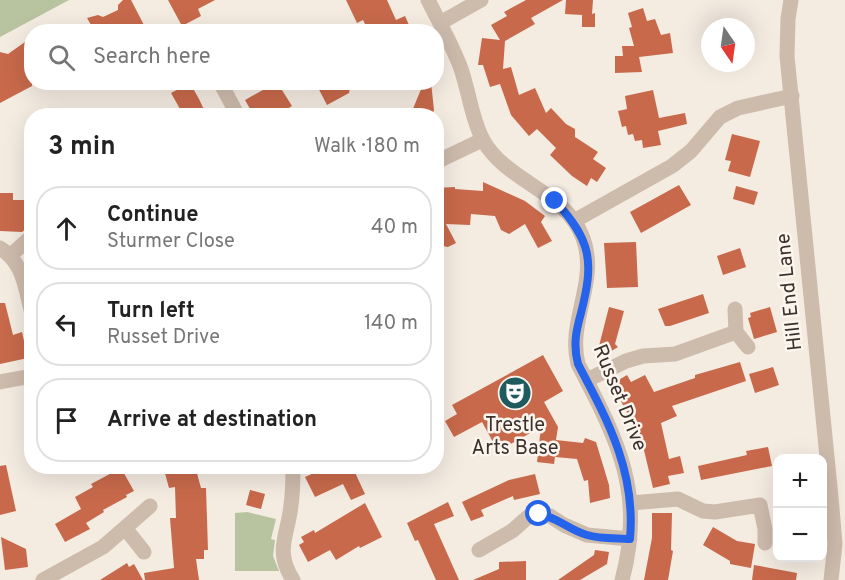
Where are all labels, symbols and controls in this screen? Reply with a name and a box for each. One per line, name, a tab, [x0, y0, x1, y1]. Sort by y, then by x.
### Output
north arrow	[701, 18, 755, 72]
search box	[24, 24, 444, 90]
icon: search	[45, 41, 78, 74]
text: Search here	[93, 44, 211, 71]
text: 3 min	[48, 131, 116, 164]
text: Walk · 180 m	[314, 134, 420, 160]
route end	[541, 187, 567, 213]
text: Continue	[107, 202, 198, 229]
icon: ahead	[50, 212, 83, 245]
text: 40 m	[371, 215, 418, 241]
text: Sturmer Close	[107, 229, 235, 255]
street label: Hill End Lane	[771, 232, 809, 352]
text: Turn left	[107, 298, 195, 325]
icon: left	[50, 308, 83, 341]
text: 140 m	[364, 311, 418, 337]
text: Russet Drive	[107, 325, 220, 351]
street label: Russet Drive	[586, 341, 652, 455]
theatre icon: Trestle Arts Base	[497, 375, 533, 411]
icon: arrive	[50, 404, 83, 437]
text: Arrive at destination	[107, 407, 317, 434]
place label: Trestle Arts Base	[472, 413, 558, 462]
map controls	[773, 454, 827, 562]
button: +	[773, 454, 827, 508]
route start	[525, 500, 551, 526]
button: −	[773, 508, 827, 562]

